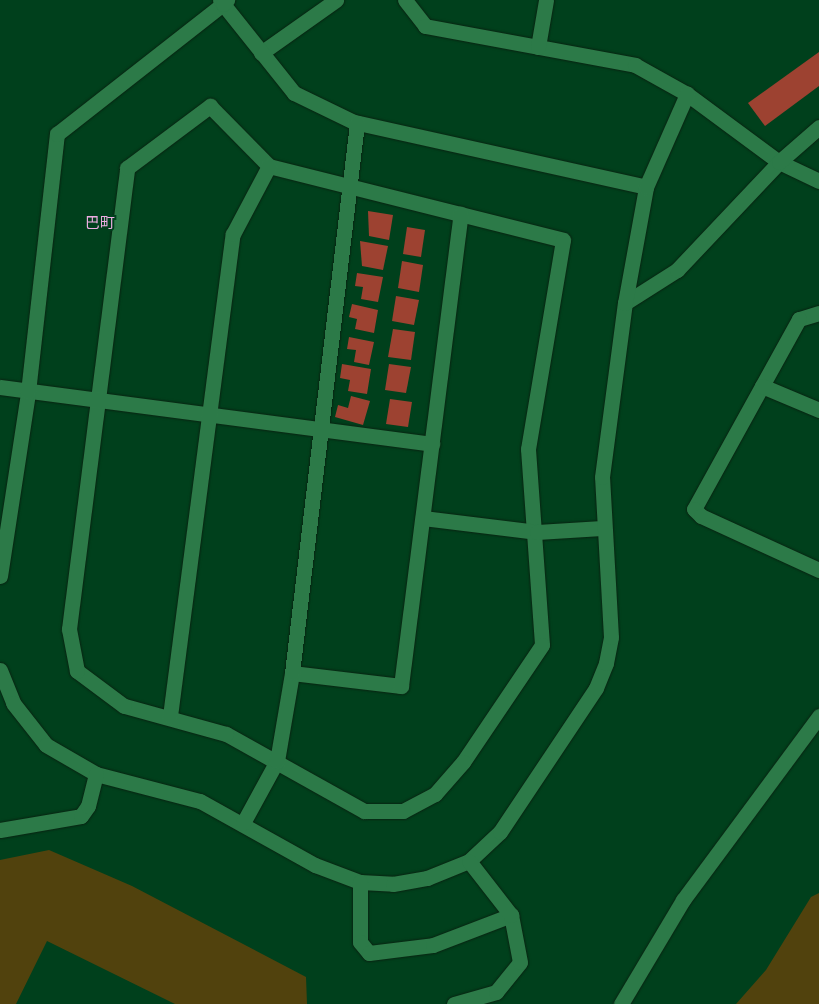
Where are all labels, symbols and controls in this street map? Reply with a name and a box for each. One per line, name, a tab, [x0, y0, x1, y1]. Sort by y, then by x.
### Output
district label: 巴町	[85, 214, 115, 232]

